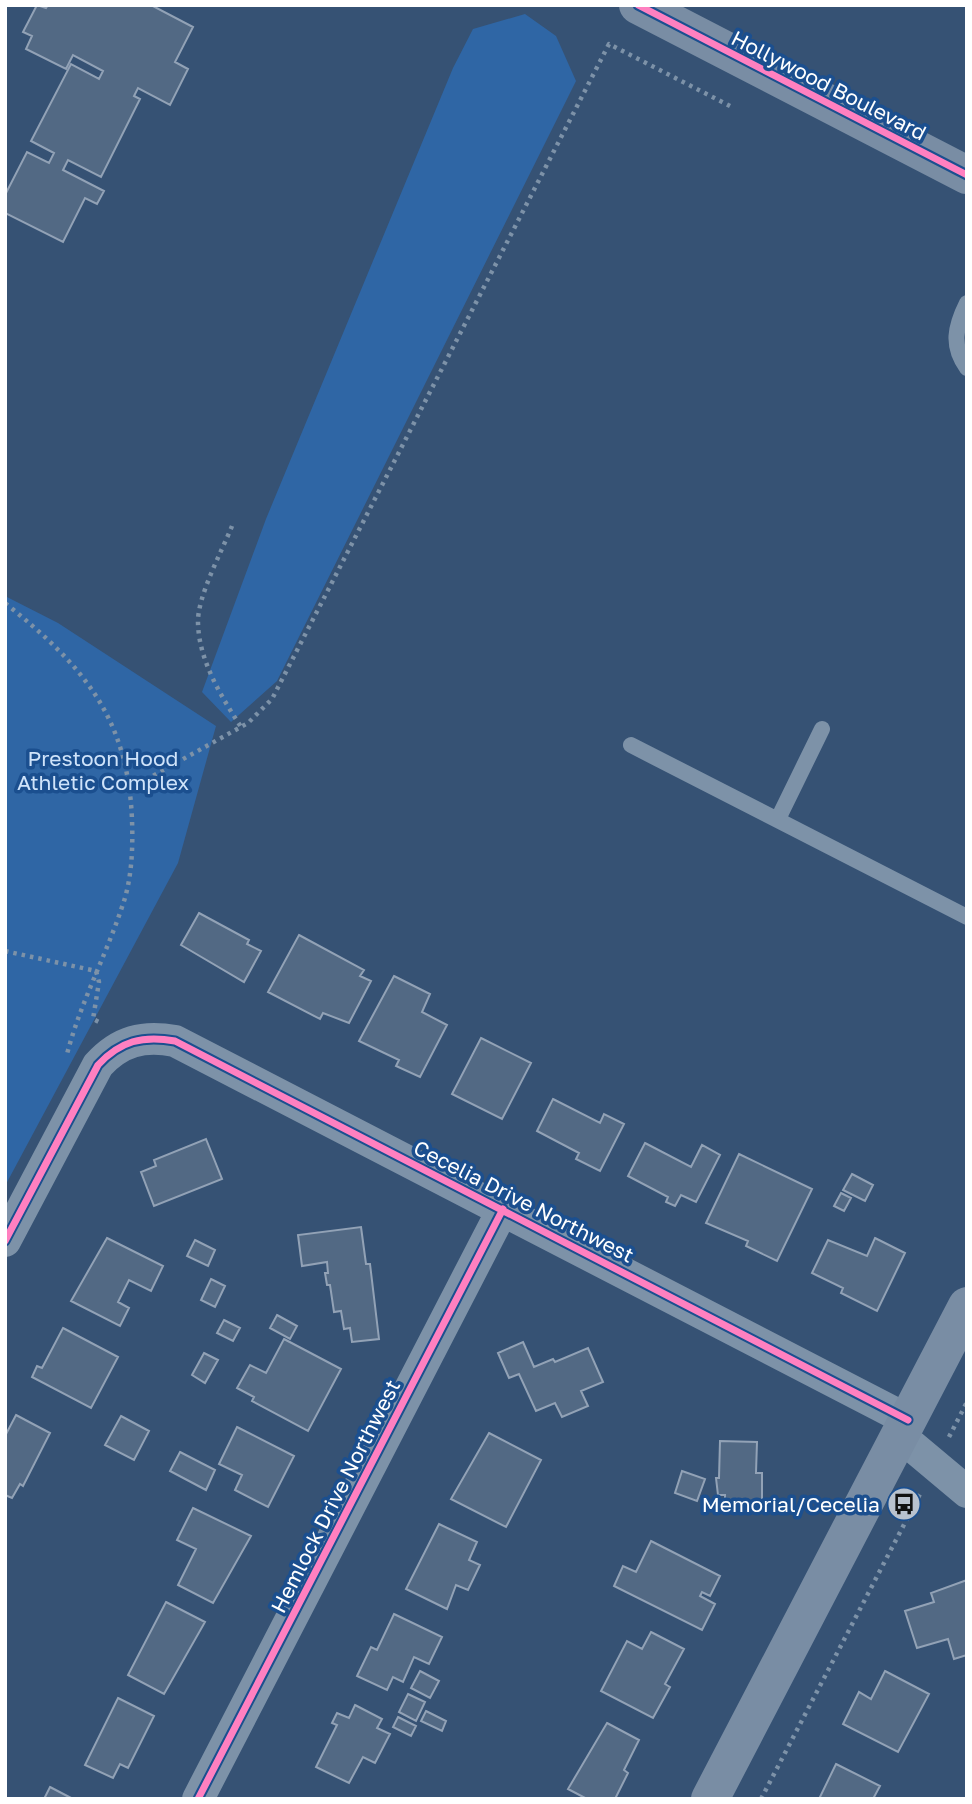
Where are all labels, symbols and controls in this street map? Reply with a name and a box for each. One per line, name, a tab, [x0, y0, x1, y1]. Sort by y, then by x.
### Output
street label: Hollywood Boulevard	[727, 25, 931, 145]
park label: Prestoon Hood Athletic Complex	[17, 745, 190, 795]
street label: Cecelia Drive Northwest	[410, 1134, 638, 1268]
street label: Hemlock Drive Northwest	[265, 1375, 405, 1617]
bus stop icon: Memorial/Cecelia	[885, 1485, 923, 1523]
place label: Memorial/Cecelia	[702, 1491, 880, 1517]

